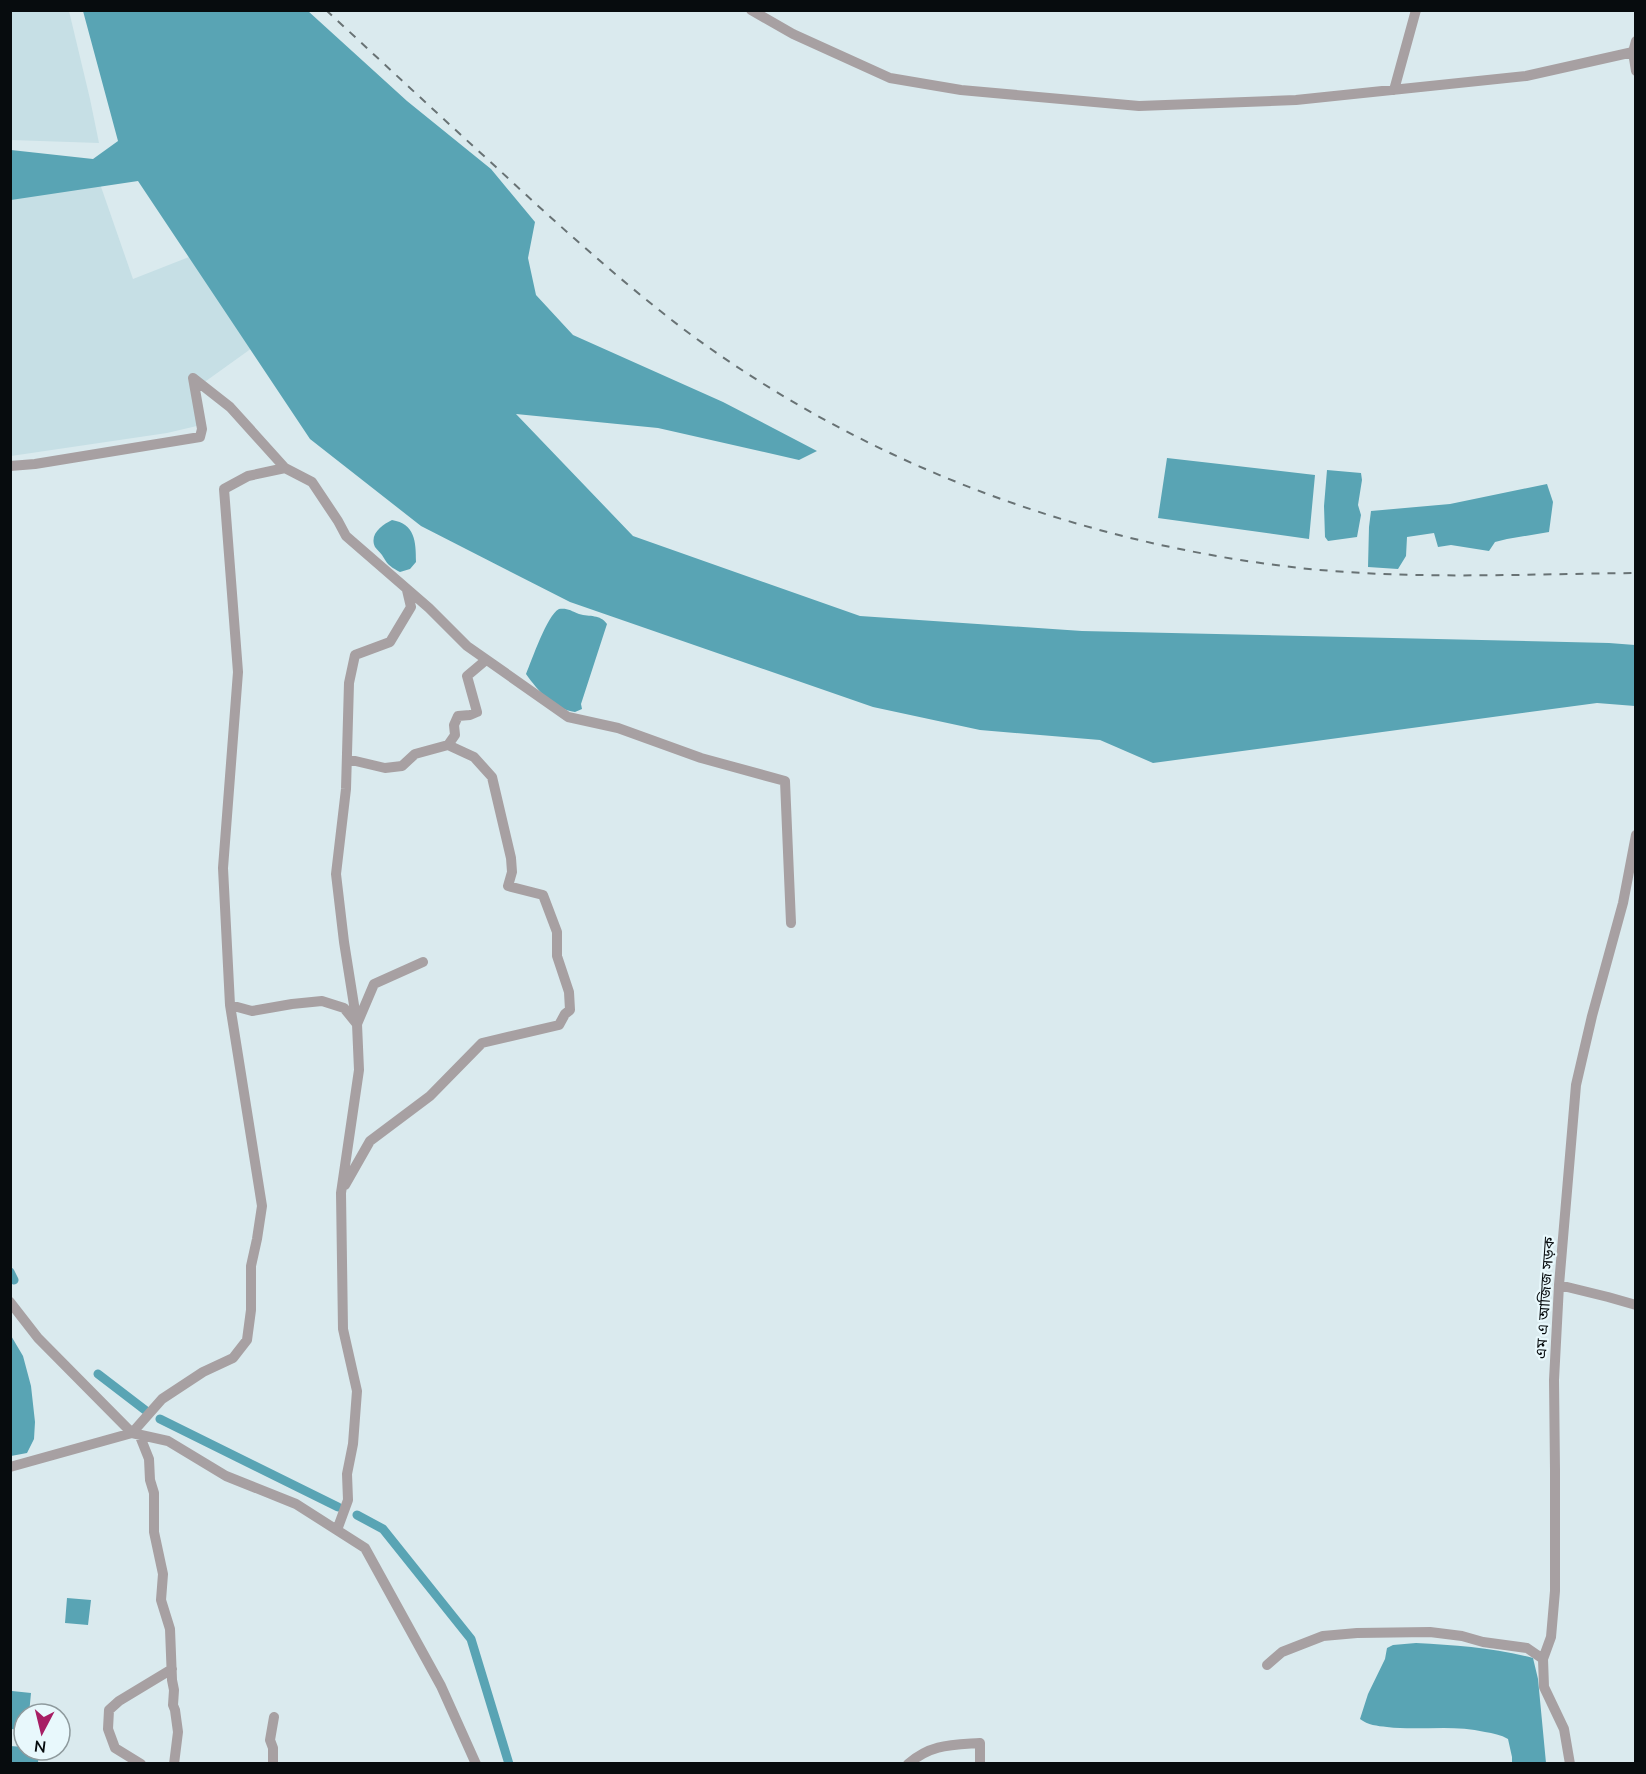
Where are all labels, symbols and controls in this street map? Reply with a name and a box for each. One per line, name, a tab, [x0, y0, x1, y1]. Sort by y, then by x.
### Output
street label: এম এ আজিজ সড়ক	[1531, 1236, 1559, 1360]
north arrow	[12, 1702, 72, 1762]
text: N	[33, 1734, 48, 1758]

